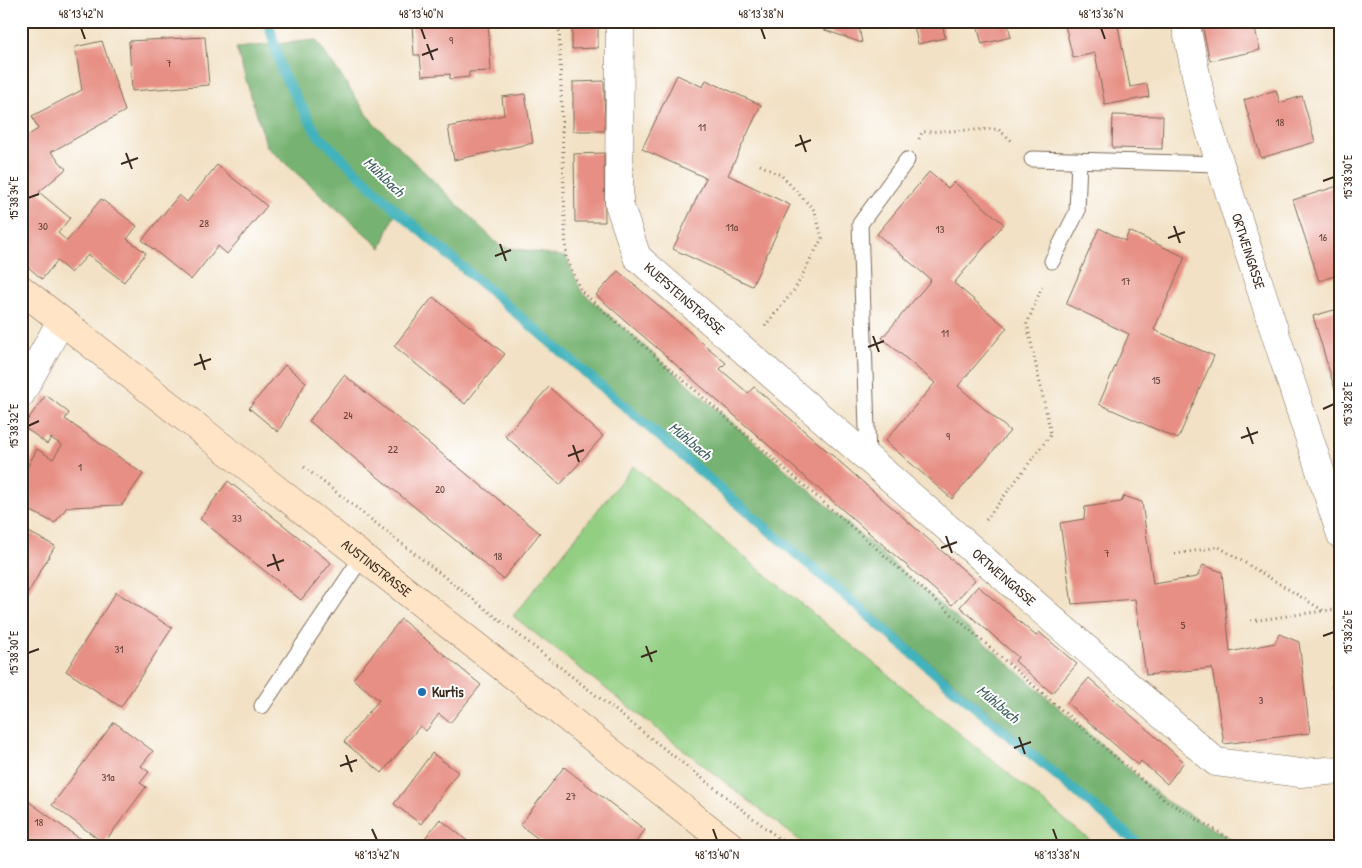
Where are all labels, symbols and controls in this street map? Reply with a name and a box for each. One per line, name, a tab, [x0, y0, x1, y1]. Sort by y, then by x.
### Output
text: 48°13'42"N	[59, 5, 103, 22]
text: 48°13'40"N	[399, 5, 443, 22]
text: 48°13'38"N	[739, 5, 783, 22]
text: 48°13'36"N	[1079, 5, 1123, 22]
house number: 9	[449, 33, 453, 47]
house number: 7	[166, 56, 172, 70]
house number: 18	[1276, 115, 1285, 129]
house number: 11	[698, 120, 706, 134]
water label: Mühlbach	[359, 152, 411, 203]
text: 15°38'30"E	[1339, 154, 1356, 199]
text: 15°38'34"E	[5, 176, 22, 220]
street label: ORTWEINGASSE	[1228, 210, 1270, 291]
house number: 28	[199, 216, 209, 230]
house number: 30	[38, 219, 48, 233]
house number: 11a	[726, 220, 739, 234]
house number: 13	[936, 222, 945, 236]
house number: 16	[1319, 230, 1328, 244]
street label: KUEFSTEINSTRASSE	[640, 257, 729, 339]
house number: 17	[1121, 274, 1131, 288]
house number: 11	[941, 326, 949, 340]
house number: 15	[1152, 373, 1161, 387]
text: 15°38'28"E	[1339, 381, 1356, 426]
text: 15°38'32"E	[5, 403, 22, 448]
house number: 24	[343, 408, 353, 422]
water label: Mühlbach	[665, 417, 717, 466]
house number: 9	[946, 429, 950, 443]
house number: 22	[388, 442, 398, 456]
house number: 1	[78, 460, 82, 474]
house number: 20	[435, 482, 445, 496]
house number: 33	[232, 511, 242, 525]
street label: AUSTINSTRASSE	[338, 534, 416, 601]
street label: ORTWEINGASSE	[968, 544, 1040, 610]
house number: 7	[1104, 546, 1110, 560]
house number: 18	[494, 549, 503, 563]
text: 15°38'26"E	[1339, 609, 1356, 654]
house number: 5	[1181, 618, 1186, 632]
text: 15°38'30"E	[5, 630, 22, 675]
house number: 31	[115, 642, 123, 656]
water label: Mühlbach	[973, 680, 1025, 729]
place label: Kurtis	[432, 682, 464, 701]
marker: Kurtis	[416, 686, 428, 698]
house number: 3	[1259, 693, 1264, 707]
house number: 31a	[101, 770, 115, 784]
house number: 27	[566, 789, 576, 803]
house number: 18	[35, 815, 44, 829]
text: 48°13'42"N	[355, 846, 399, 863]
text: 48°13'40"N	[695, 846, 739, 863]
text: 48°13'38"N	[1035, 846, 1079, 863]

